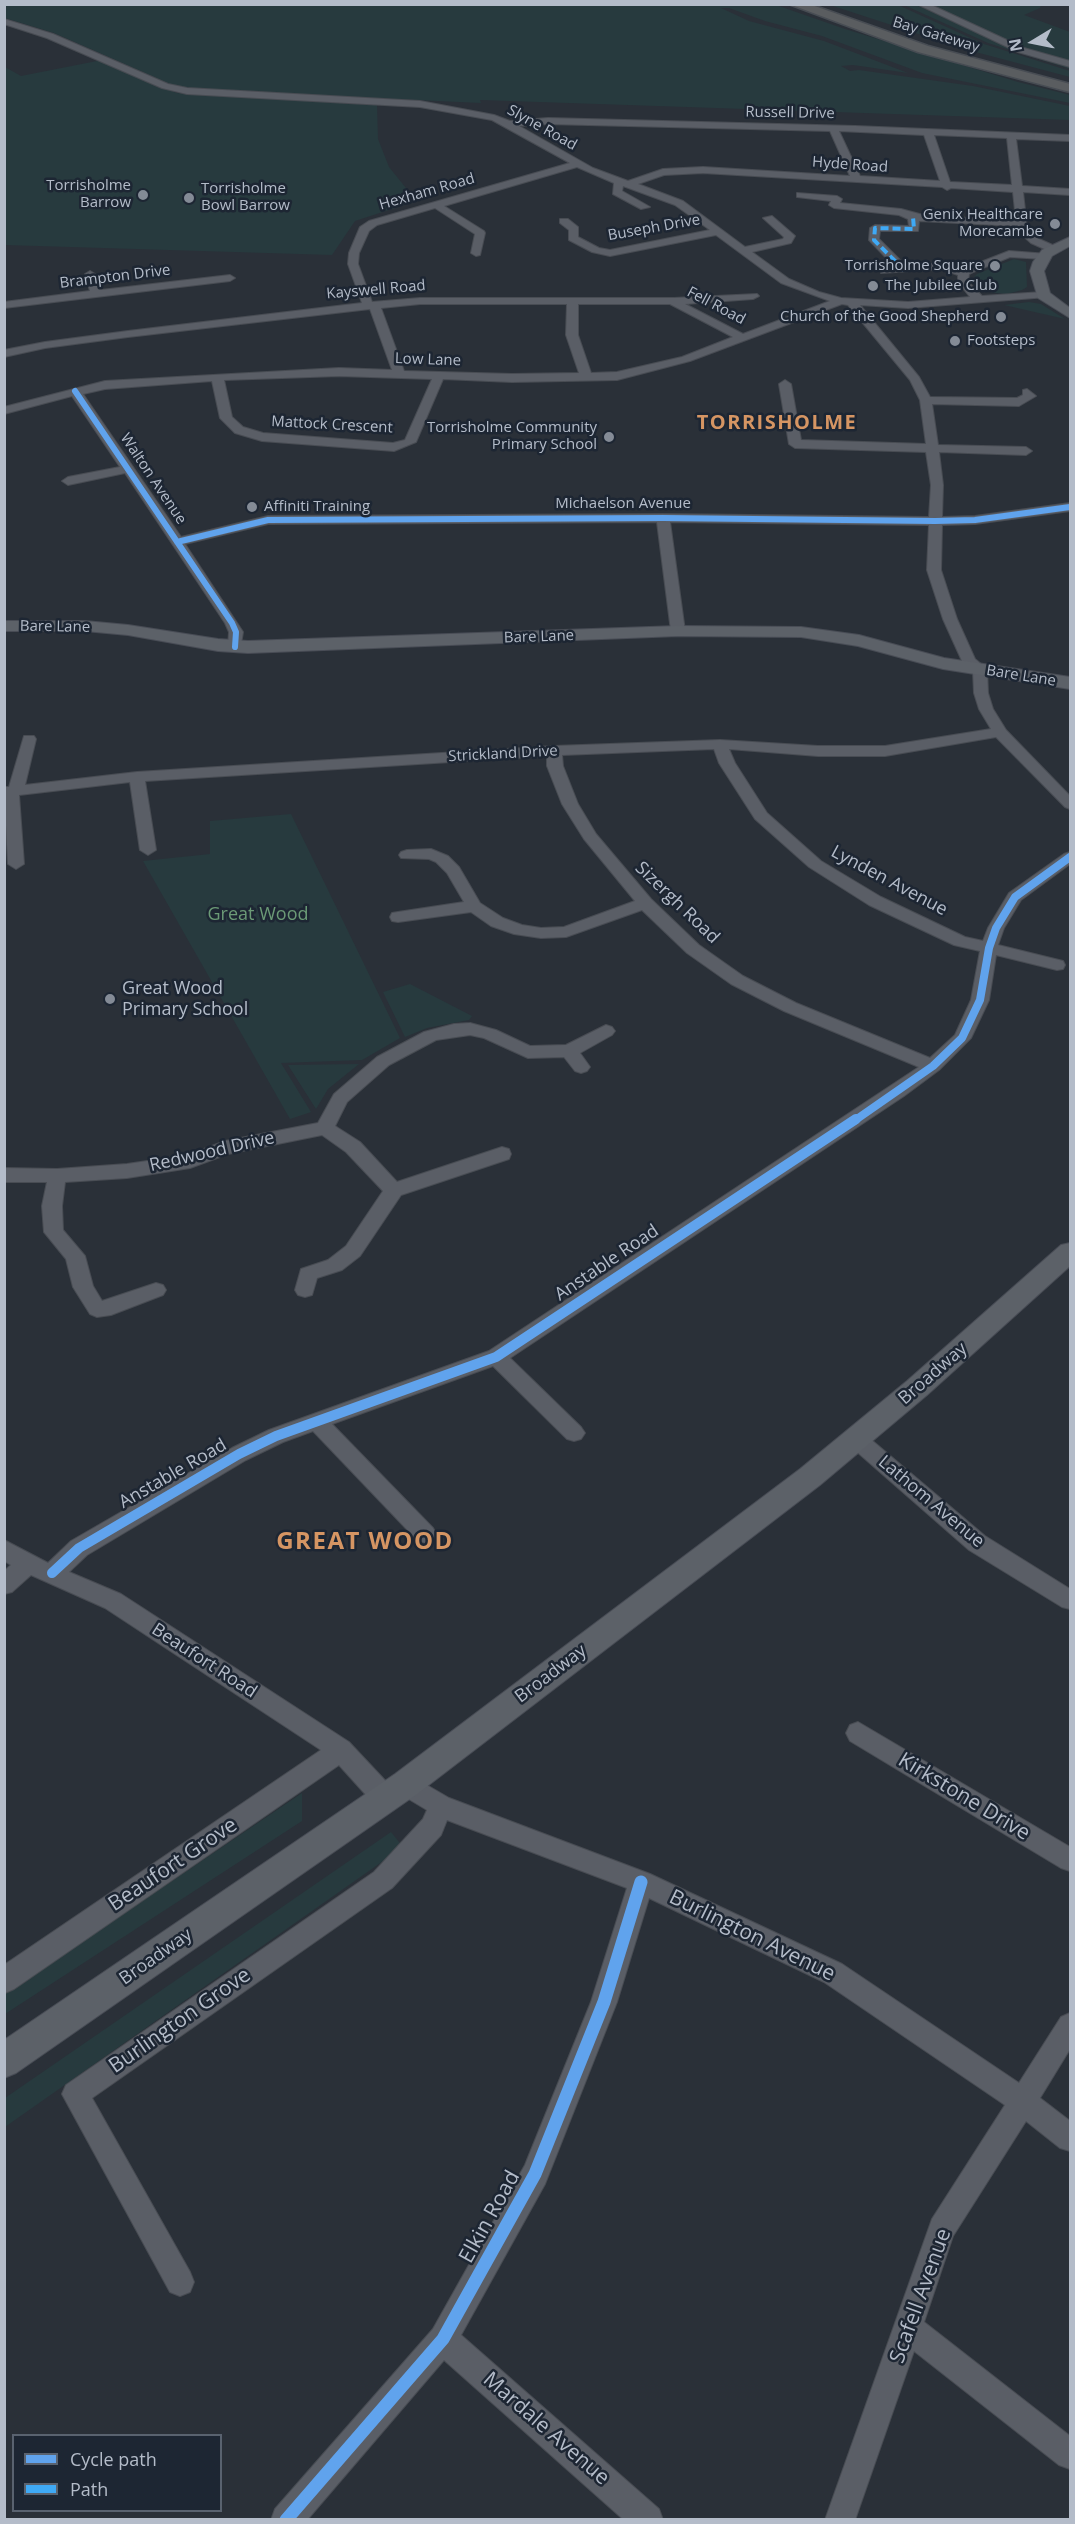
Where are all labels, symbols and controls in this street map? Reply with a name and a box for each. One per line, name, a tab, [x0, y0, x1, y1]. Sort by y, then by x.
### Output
north arrow	[1003, 12, 1063, 72]
street label: Bay Gateway	[890, 13, 982, 57]
text: N	[1003, 37, 1027, 53]
street label: Slyne Road	[504, 102, 580, 154]
street label: Russell Drive	[745, 103, 835, 123]
street label: Hyde Road	[812, 153, 888, 177]
street label: Hexham Road	[377, 170, 477, 214]
place label: Torrisholme Barrow	[46, 177, 131, 212]
place label: Torrisholme Bowl Barrow	[201, 180, 290, 215]
marker: Torrisholme Barrow	[136, 188, 150, 202]
marker: Torrisholme Bowl Barrow	[182, 191, 196, 205]
place label: Genix Healthcare Morecambe	[923, 206, 1043, 241]
street label: Buseph Drive	[606, 211, 702, 245]
marker: Genix Healthcare Morecambe	[1048, 217, 1062, 231]
place label: Torrisholme Square	[845, 257, 983, 275]
marker: Torrisholme Square	[988, 259, 1002, 273]
street label: Brampton Drive	[59, 261, 171, 293]
street label: Kayswell Road	[326, 277, 426, 303]
place label: The Jubilee Club	[885, 277, 997, 295]
marker: The Jubilee Club	[866, 279, 880, 293]
street label: Fell Road	[684, 283, 748, 329]
place label: Church of the Good Shepherd	[780, 308, 989, 326]
marker: Church of the Good Shepherd	[994, 310, 1008, 324]
place label: Footsteps	[967, 332, 1035, 350]
marker: Footsteps	[948, 334, 962, 348]
street label: Low Lane	[395, 350, 461, 370]
district label: TORRISHOLME	[697, 411, 857, 435]
street label: Mattock Crescent	[271, 413, 393, 437]
place label: Torrisholme Community Primary School	[427, 419, 597, 454]
street label: Walton Avenue	[116, 430, 190, 528]
marker: Torrisholme Community Primary School	[602, 430, 616, 444]
street label: Michaelson Avenue	[555, 495, 691, 513]
place label: Affiniti Training	[264, 498, 370, 516]
marker: Affiniti Training	[245, 500, 259, 514]
street label: Bare Lane	[20, 617, 90, 637]
street label: Bare Lane	[504, 627, 574, 647]
street label: Bare Lane	[985, 662, 1057, 690]
street label: Strickland Drive	[448, 742, 558, 766]
street label: Lynden Avenue	[827, 841, 951, 921]
street label: Sizergh Road	[630, 857, 724, 949]
park label: Great Wood	[208, 904, 308, 926]
place label: Great Wood Primary School	[122, 978, 248, 1020]
marker: Great Wood Primary School	[103, 992, 117, 1006]
street label: Redwood Drive	[147, 1127, 277, 1177]
street label: Anstable Road	[551, 1220, 663, 1306]
street label: Broadway	[894, 1338, 972, 1410]
street label: Anstable Road	[115, 1434, 231, 1514]
street label: Lathom Avenue	[874, 1451, 988, 1553]
district label: GREAT WOOD	[276, 1528, 454, 1556]
street label: Beaufort Road	[147, 1619, 261, 1703]
street label: Broadway	[511, 1640, 591, 1708]
street label: Kirkstone Drive	[893, 1748, 1035, 1846]
street label: Beaufort Grove	[104, 1813, 242, 1917]
street label: Burlington Avenue	[665, 1885, 839, 1987]
street label: Broadway	[115, 1924, 197, 1990]
street label: Burlington Grove	[104, 1963, 256, 2079]
street label: Elkin Road	[454, 2166, 526, 2268]
street label: Scafell Avenue	[885, 2225, 957, 2367]
street label: Mardale Avenue	[478, 2367, 614, 2491]
legend	[12, 2434, 222, 2512]
text: Cycle path	[70, 2447, 157, 2471]
text: Path	[70, 2477, 108, 2501]

